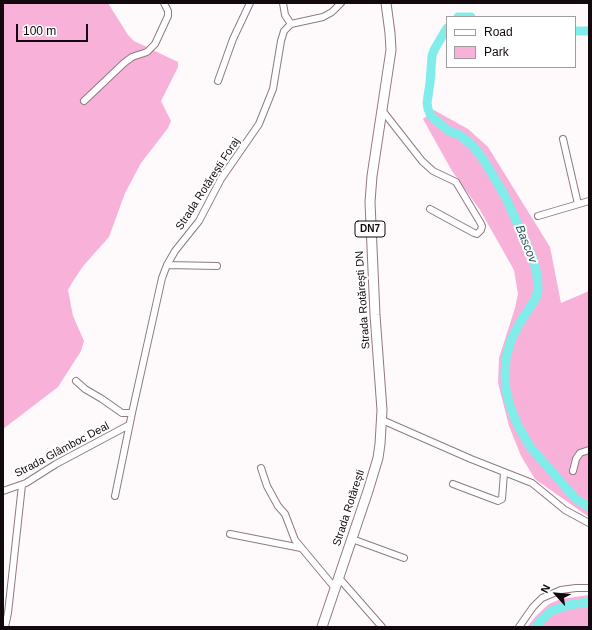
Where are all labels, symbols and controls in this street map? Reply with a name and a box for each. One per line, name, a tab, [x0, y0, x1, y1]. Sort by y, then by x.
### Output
scale bar	[18, 16, 90, 42]
legend	[446, 16, 576, 68]
text: 100 m	[23, 24, 56, 38]
text: Road	[484, 25, 513, 39]
text: Park	[484, 45, 509, 59]
street label: Strada Rotărești Foraj	[173, 135, 243, 233]
road number: DN7	[355, 221, 385, 237]
water label: Bascov	[512, 223, 540, 265]
street label: Strada Rotărești DN	[353, 250, 373, 350]
street label: Strada Glâmboc Deal	[12, 419, 112, 481]
street label: Strada Rotărești	[330, 468, 368, 548]
north arrow	[536, 574, 576, 614]
text: N	[538, 582, 552, 595]

